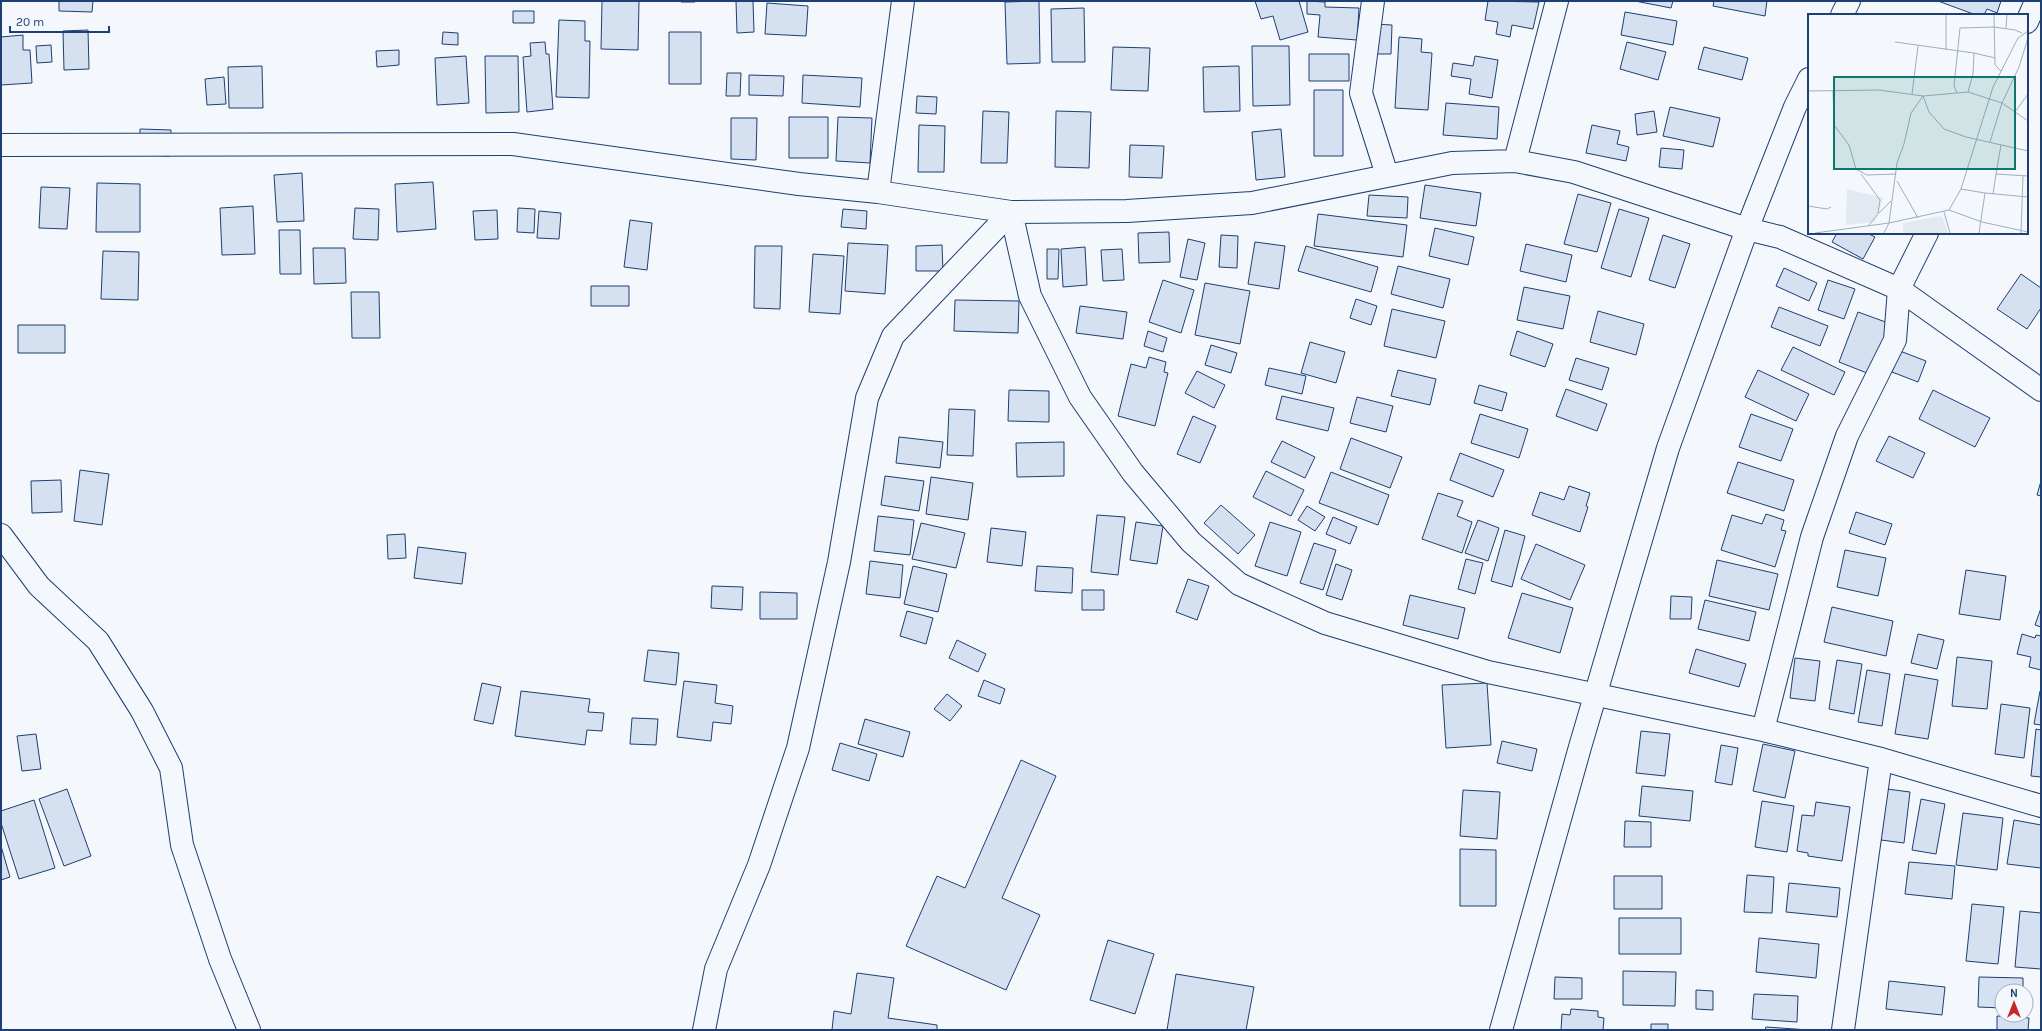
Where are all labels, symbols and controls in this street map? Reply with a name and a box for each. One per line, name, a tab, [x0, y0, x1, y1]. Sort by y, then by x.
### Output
scale bar	[10, 8, 109, 34]
inset map	[1808, 14, 2028, 234]
text: 20 m	[16, 15, 44, 29]
north arrow	[1994, 983, 2034, 1023]
text: N	[2010, 987, 2018, 1000]

